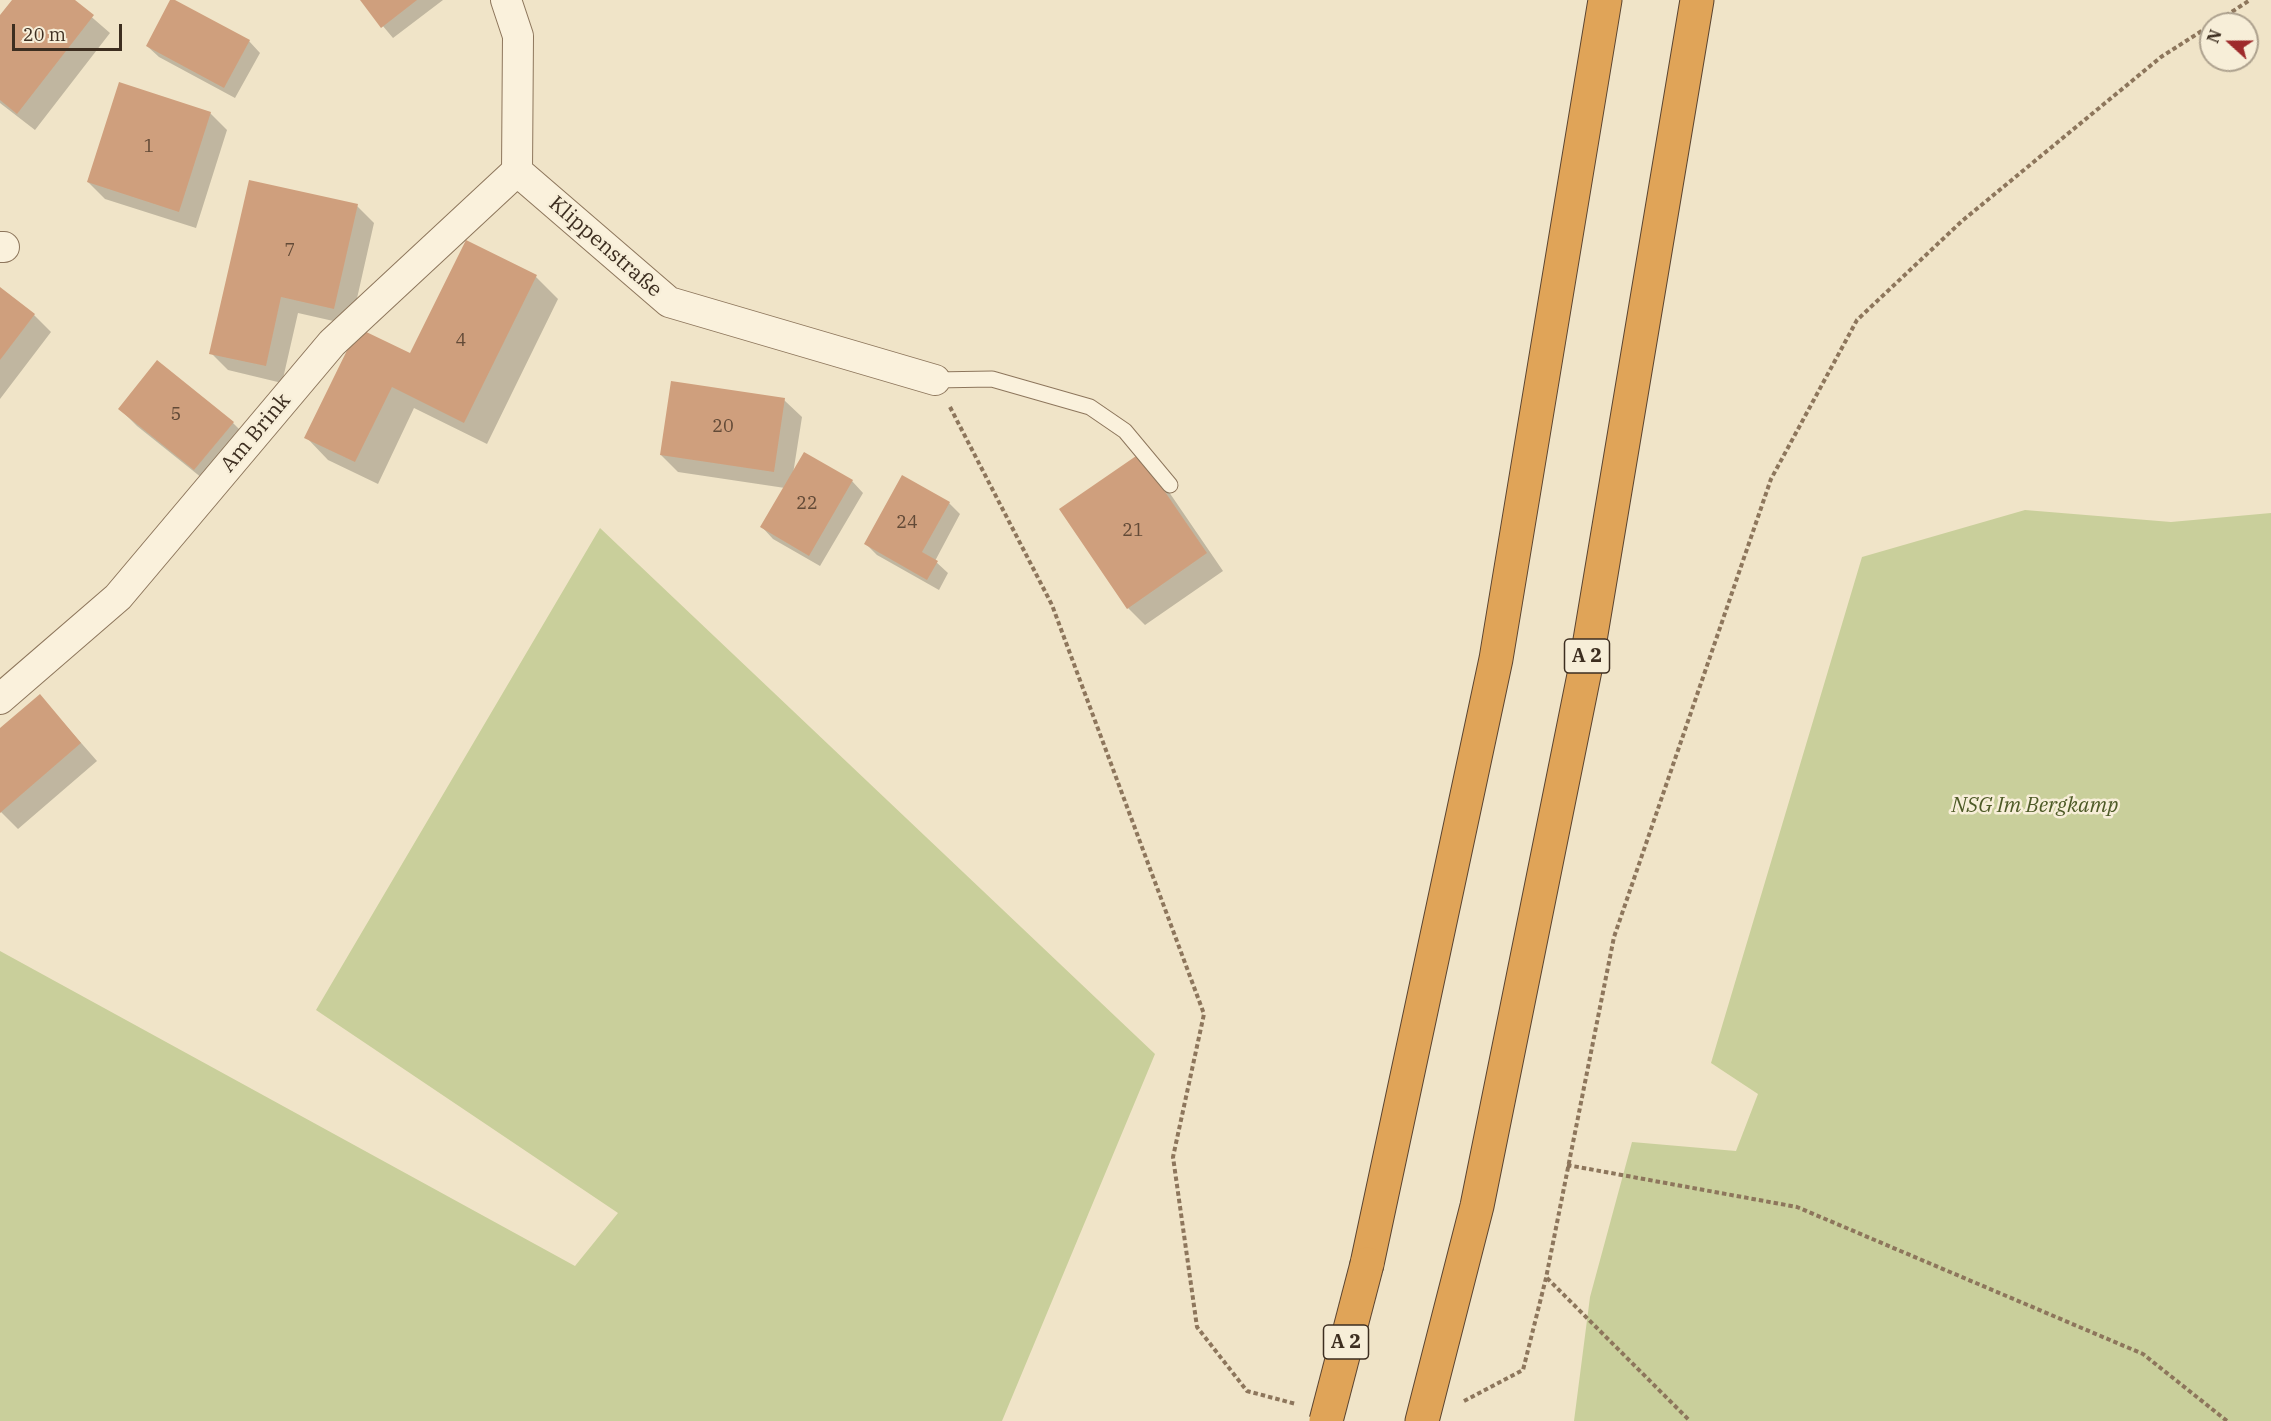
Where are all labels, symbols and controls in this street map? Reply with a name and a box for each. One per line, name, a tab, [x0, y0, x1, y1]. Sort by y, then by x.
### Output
scale bar	[15, 12, 124, 50]
north arrow	[2199, 12, 2259, 72]
text: 20 m	[23, 23, 66, 46]
text: N	[2202, 27, 2226, 46]
house number: 1	[144, 136, 154, 158]
street label: Klippenstraße	[543, 191, 667, 303]
house number: 7	[285, 240, 295, 262]
house number: 4	[456, 330, 466, 352]
street label: Am Brink	[216, 389, 296, 477]
house number: 5	[171, 404, 181, 426]
house number: 20	[712, 416, 734, 438]
house number: 22	[796, 493, 818, 515]
house number: 24	[896, 512, 918, 534]
house number: 21	[1122, 520, 1144, 542]
road number: A 2	[1564, 639, 1610, 673]
park label: NSG Im Bergkamp	[1952, 793, 2118, 819]
road number: A 2	[1324, 1325, 1368, 1359]

